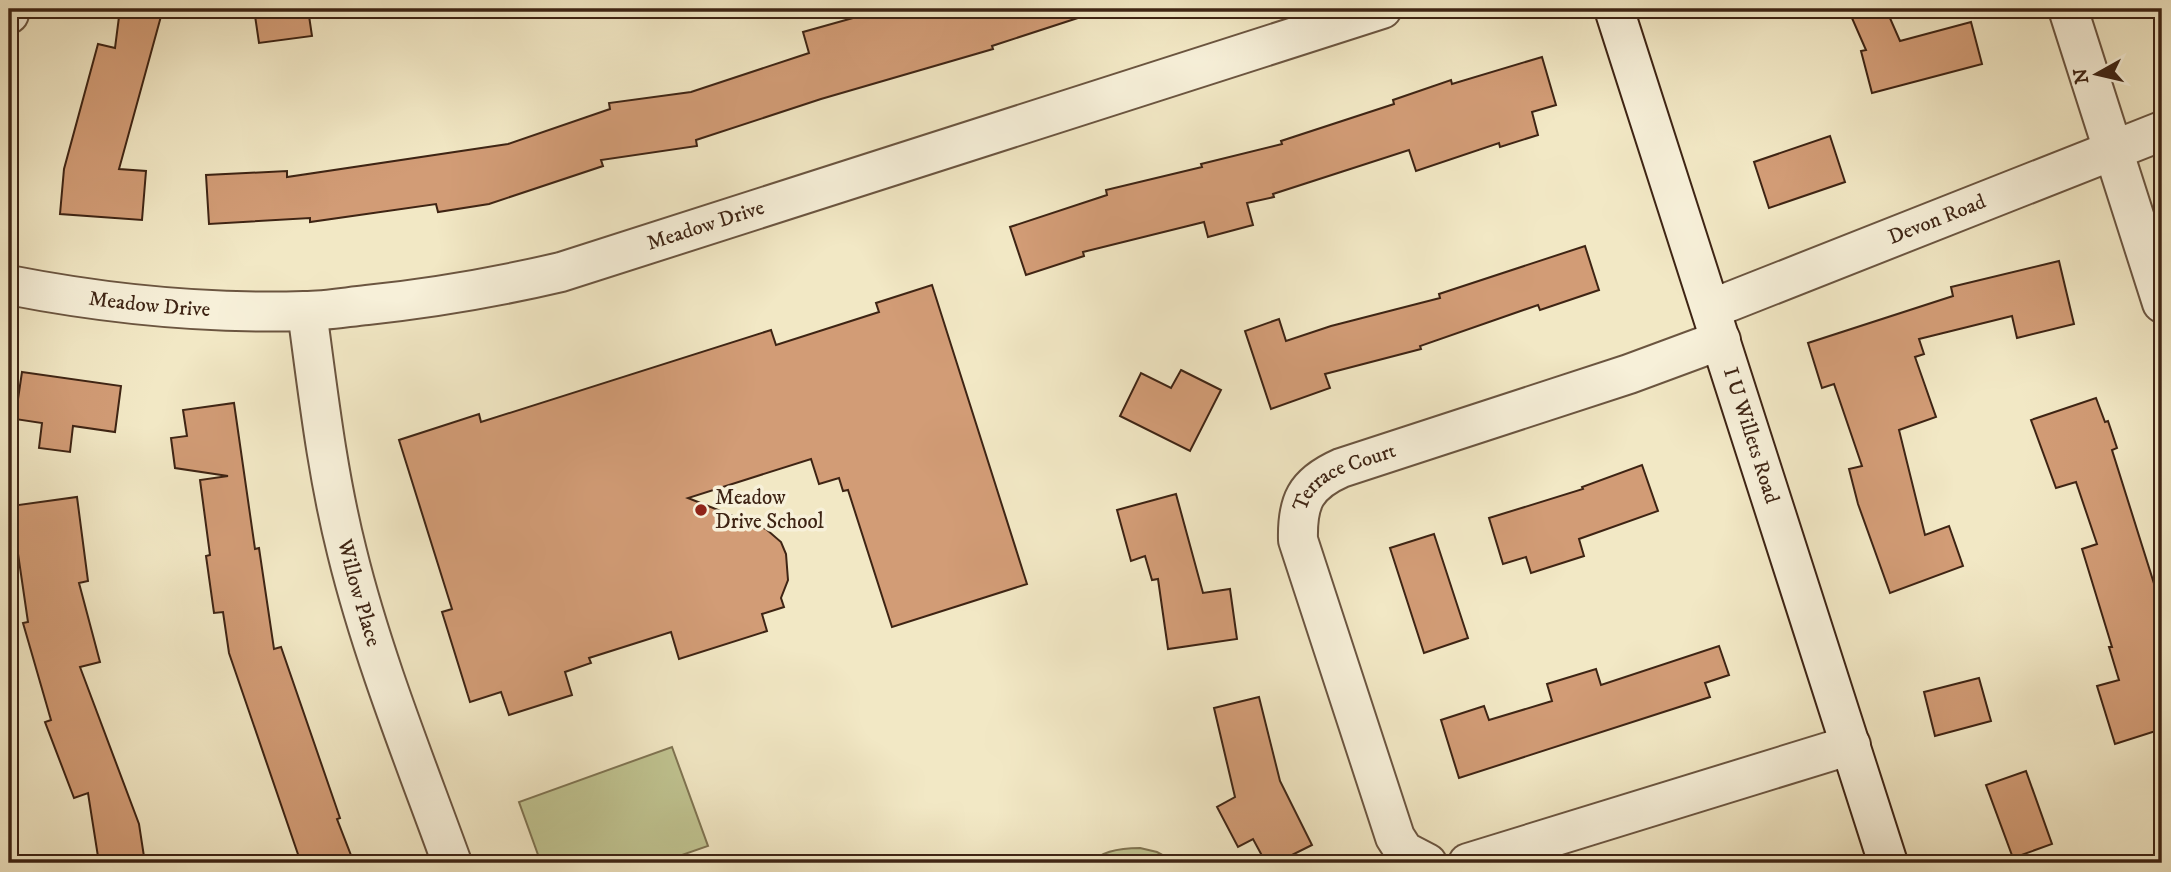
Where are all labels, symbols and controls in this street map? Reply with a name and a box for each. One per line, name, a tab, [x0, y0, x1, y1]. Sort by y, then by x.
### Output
north arrow	[2062, 38, 2132, 108]
text: N	[2069, 66, 2094, 85]
street label: Devon Road	[1884, 189, 1990, 251]
street label: Meadow Drive	[644, 195, 768, 257]
street label: Meadow Drive	[87, 286, 211, 323]
street label: I U Willets Road	[1717, 364, 1785, 507]
street label: Terrace Court	[1287, 438, 1399, 515]
place label: Meadow Drive School	[715, 485, 825, 535]
marker: Meadow Drive School	[693, 502, 709, 518]
street label: Willow Place	[331, 536, 386, 650]

